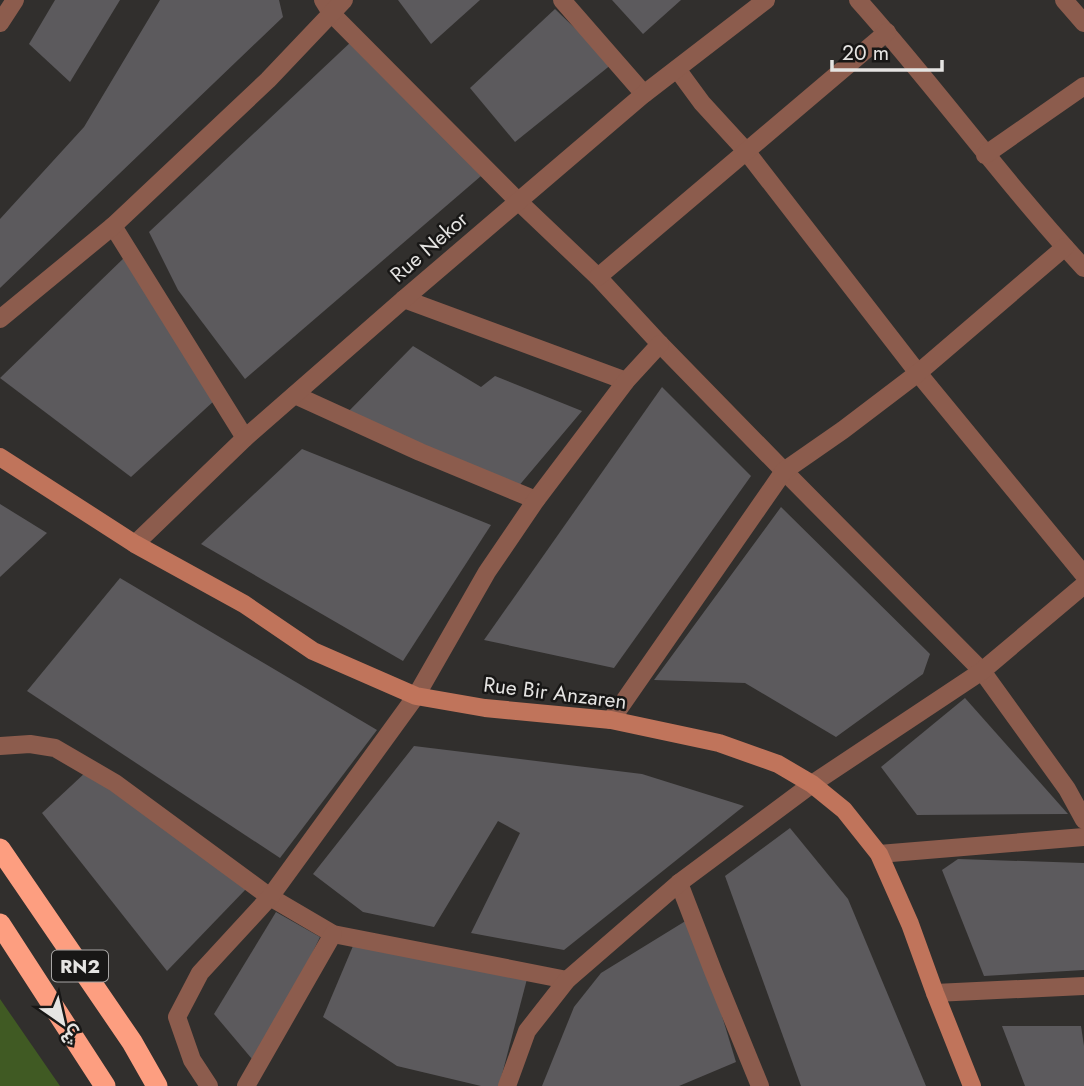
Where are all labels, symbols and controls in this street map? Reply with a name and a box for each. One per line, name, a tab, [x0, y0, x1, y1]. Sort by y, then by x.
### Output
scale bar	[832, 28, 942, 72]
text: 20 m	[842, 38, 889, 68]
street label: Rue Nekor	[383, 204, 475, 289]
street label: Rue Bir Anzaren	[482, 669, 628, 717]
road number: RN2	[52, 950, 108, 982]
north arrow	[28, 988, 98, 1058]
text: ش	[55, 1019, 89, 1054]

